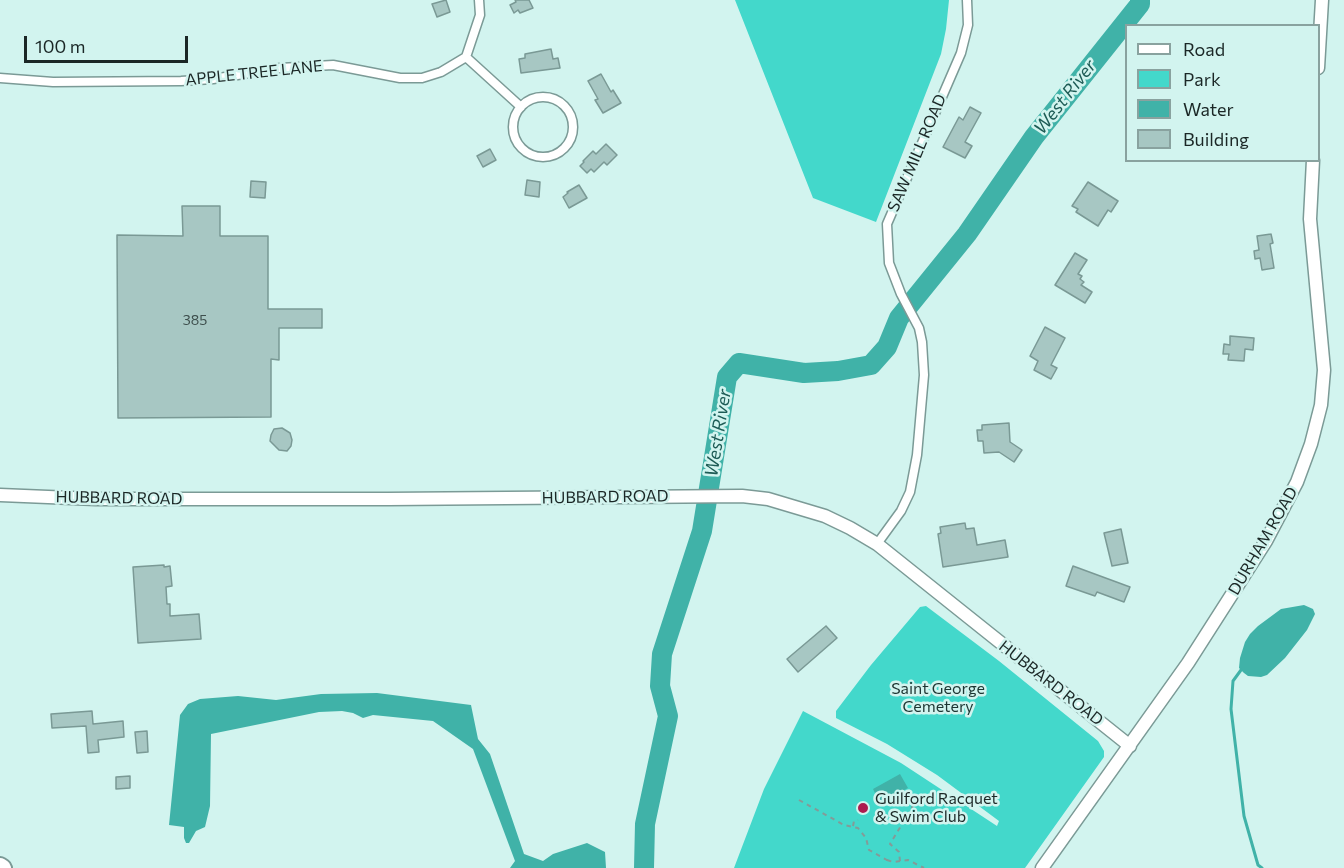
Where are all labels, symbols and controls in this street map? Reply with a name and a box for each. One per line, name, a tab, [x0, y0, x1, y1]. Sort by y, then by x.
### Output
scale bar	[27, 24, 190, 62]
legend	[1125, 24, 1320, 162]
text: 100 m	[35, 35, 85, 57]
text: Road	[1183, 38, 1225, 60]
street label: APPLE TREE LANE	[185, 56, 323, 90]
water label: West River	[1029, 56, 1101, 138]
text: Park	[1183, 68, 1221, 90]
street label: SAW MILL ROAD	[884, 91, 950, 215]
text: Water	[1183, 98, 1234, 120]
text: Building	[1183, 128, 1249, 150]
house number: 385	[183, 312, 207, 328]
water label: West River	[700, 388, 736, 478]
street label: DURHAM ROAD	[1224, 484, 1302, 598]
street label: HUBBARD ROAD	[541, 486, 669, 508]
street label: HUBBARD ROAD	[55, 487, 183, 509]
street label: HUBBARD ROAD	[995, 636, 1107, 730]
park label: Saint George Cemetery	[891, 679, 985, 717]
place label: Guilford Racquet & Swim Club	[875, 789, 998, 827]
marker: Guilford Racquet & Swim Club	[856, 801, 870, 815]

